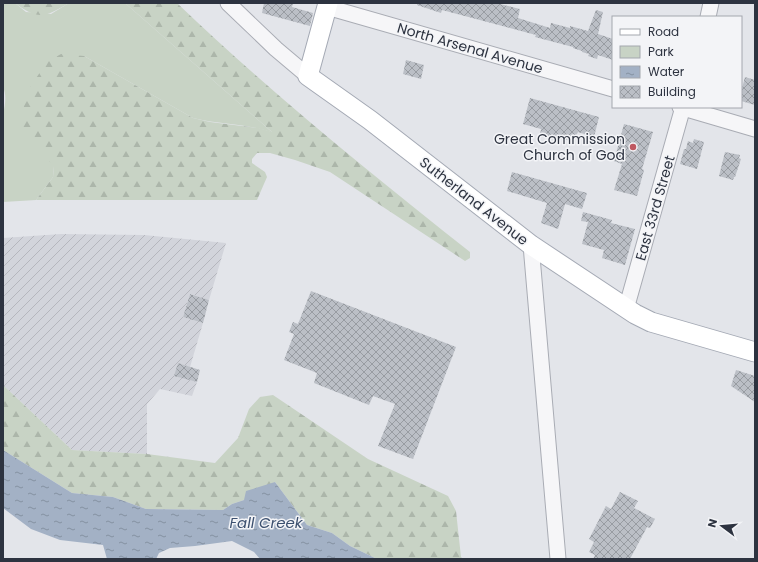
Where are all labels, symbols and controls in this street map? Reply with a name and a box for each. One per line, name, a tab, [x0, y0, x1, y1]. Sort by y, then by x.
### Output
legend	[612, 16, 742, 108]
street label: North Arsenal Avenue	[395, 18, 545, 78]
text: Road	[648, 23, 679, 40]
text: Park	[648, 43, 675, 60]
text: Water	[648, 63, 685, 80]
text: Building	[648, 83, 696, 100]
place label: Great Commission Church of God	[494, 129, 625, 165]
marker: Great Commission Church of God	[628, 142, 638, 152]
street label: Sutherland Avenue	[416, 152, 533, 250]
street label: East 33rd Street	[630, 153, 680, 263]
north arrow	[702, 506, 742, 546]
water label: Fall Creek	[229, 512, 304, 533]
text: N	[704, 517, 721, 529]

